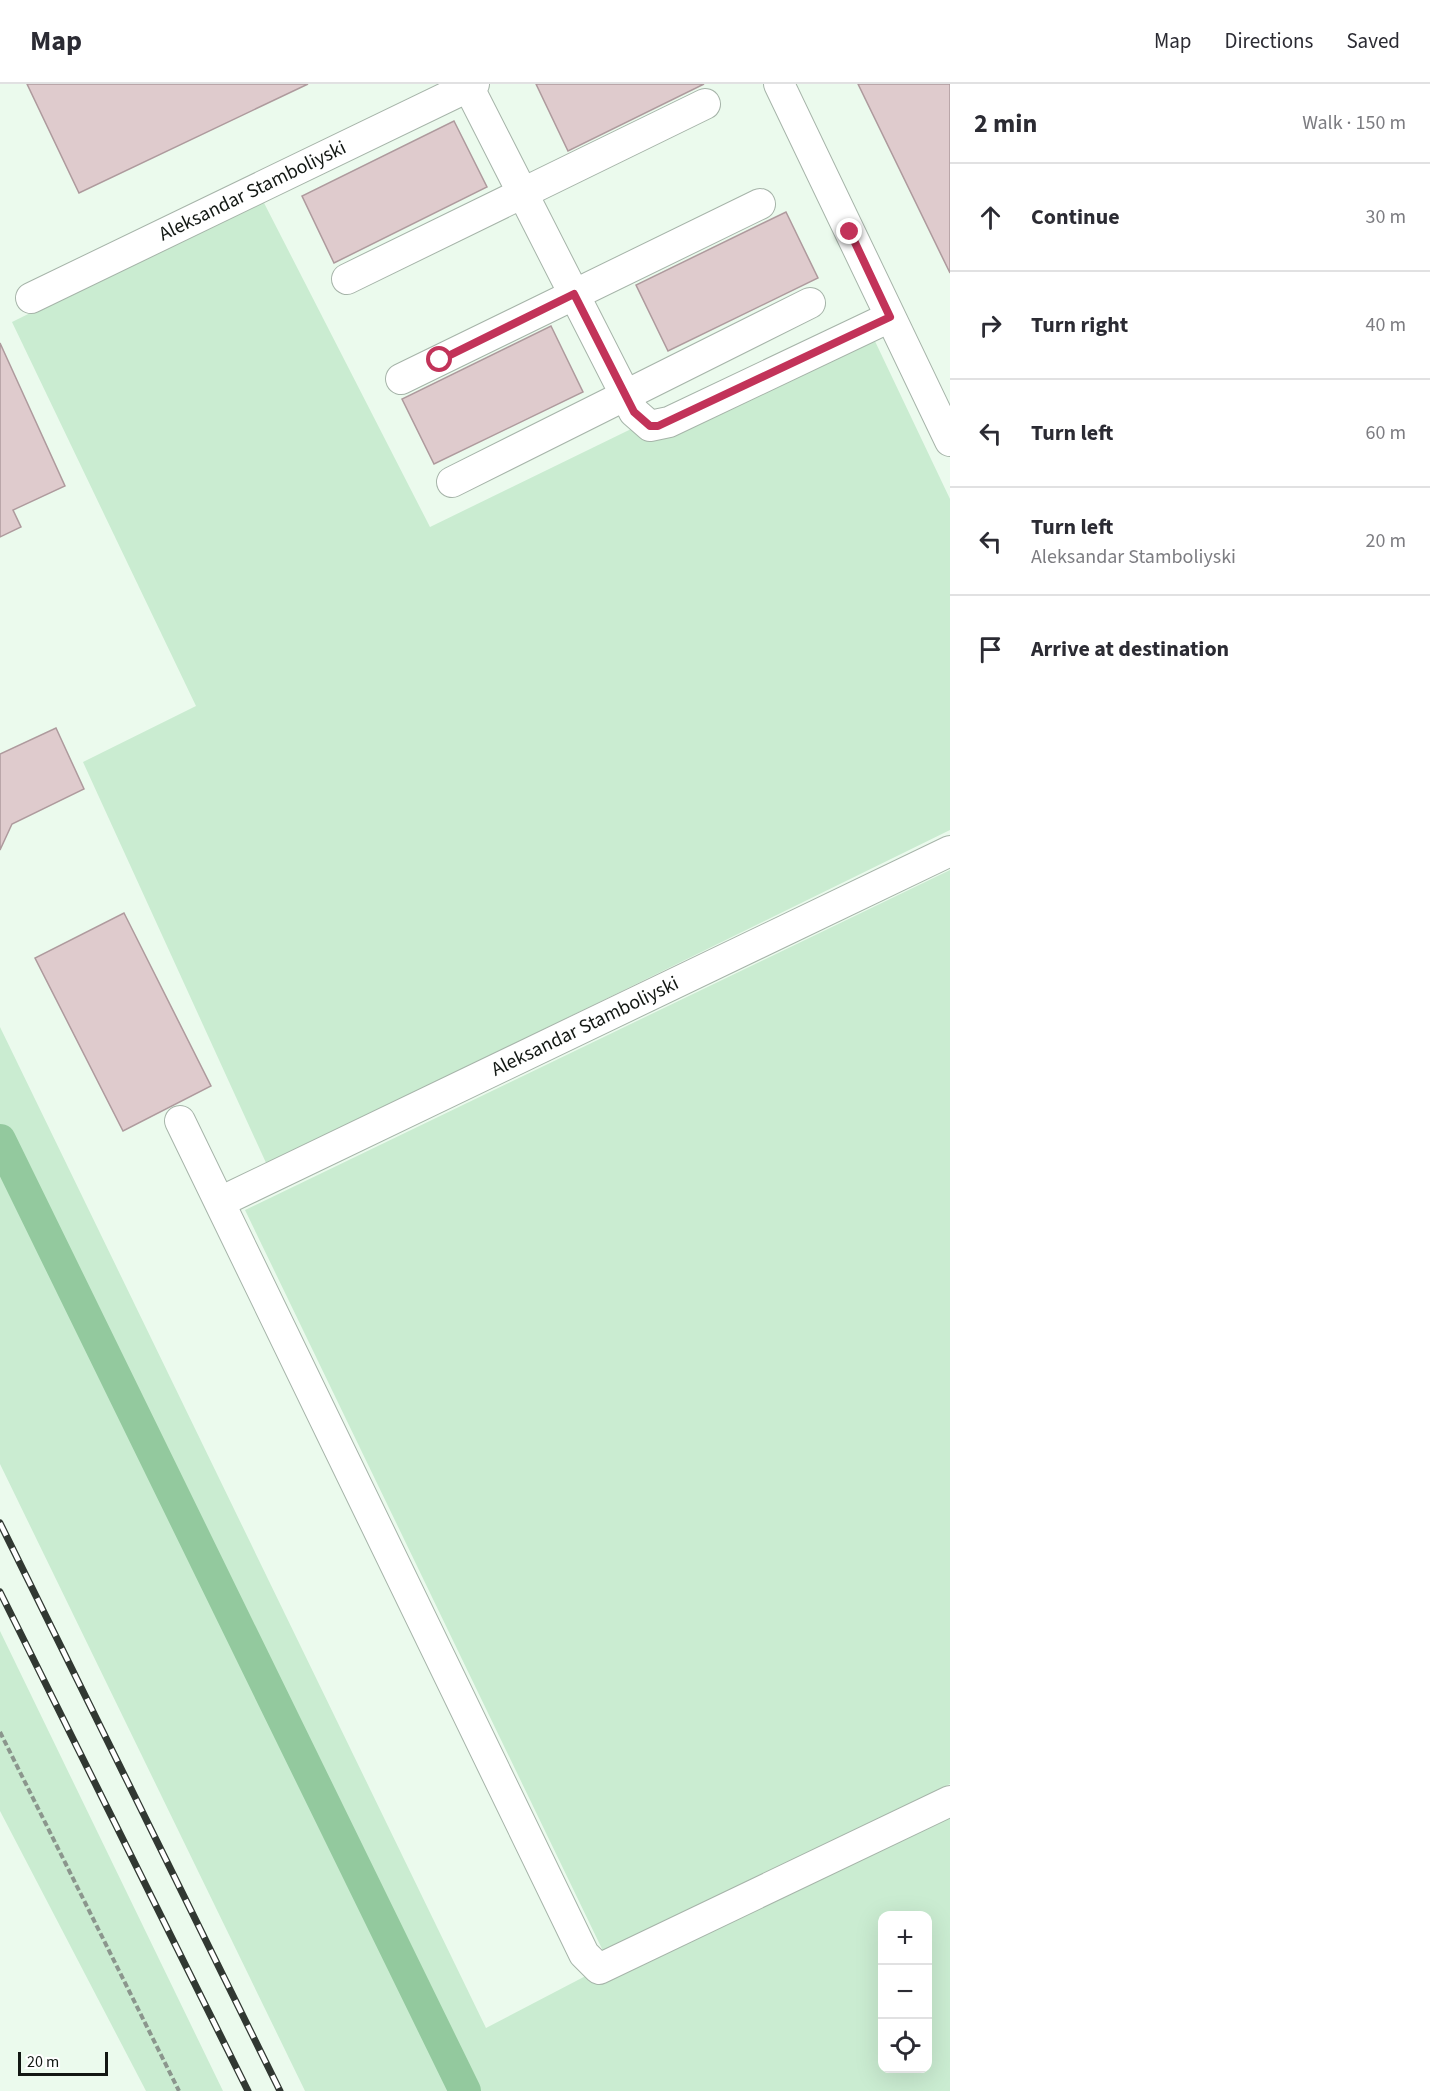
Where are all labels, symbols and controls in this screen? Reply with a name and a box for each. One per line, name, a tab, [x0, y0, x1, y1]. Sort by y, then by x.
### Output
text: Map	[30, 21, 82, 61]
text: Map	[1154, 26, 1192, 56]
text: Directions	[1225, 26, 1313, 56]
text: Saved	[1346, 26, 1400, 56]
text: 2 min	[974, 105, 1037, 142]
text: Walk · 150 m	[1302, 109, 1406, 137]
street label: Aleksandar Stamboliyski	[154, 134, 351, 248]
icon: ahead	[974, 201, 1007, 234]
text: Continue	[1031, 201, 1120, 233]
text: 30 m	[1366, 203, 1406, 231]
route end	[836, 218, 862, 244]
icon: right	[974, 309, 1007, 342]
text: Turn right	[1031, 309, 1128, 341]
text: 40 m	[1366, 311, 1406, 339]
route start	[426, 346, 452, 372]
icon: left	[974, 417, 1007, 450]
text: Turn left	[1031, 417, 1113, 449]
text: 60 m	[1366, 419, 1406, 447]
text: Turn left	[1031, 511, 1113, 543]
icon: left	[974, 525, 1007, 558]
text: 20 m	[1366, 527, 1406, 555]
text: Aleksandar Stamboliyski	[1031, 543, 1236, 571]
icon: arrive	[974, 633, 1007, 666]
text: Arrive at destination	[1031, 633, 1229, 665]
street label: Aleksandar Stamboliyski	[486, 969, 684, 1084]
map controls	[878, 1911, 932, 2073]
button: +	[878, 1911, 932, 1965]
button: −	[878, 1965, 932, 2019]
button: locate	[878, 2019, 932, 2073]
scale bar	[18, 2049, 108, 2076]
text: 20 m	[27, 2051, 59, 2073]

